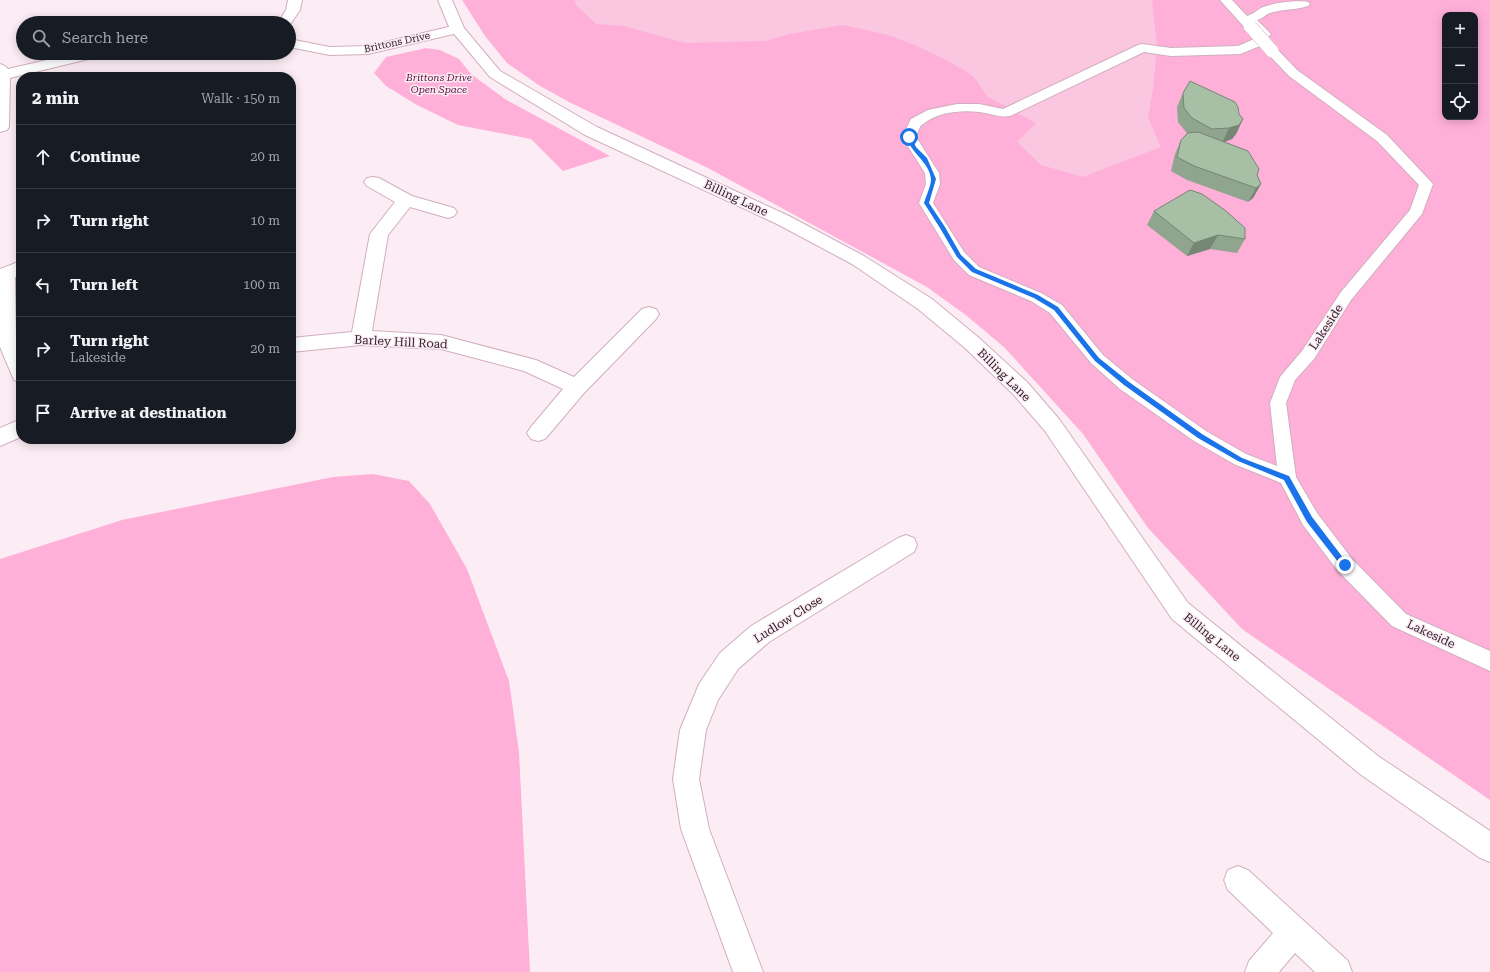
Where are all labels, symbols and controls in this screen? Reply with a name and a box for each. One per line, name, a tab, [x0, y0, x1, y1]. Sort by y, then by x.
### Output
map controls	[1442, 12, 1478, 120]
button: +	[1442, 12, 1478, 48]
search box	[16, 16, 296, 60]
icon: search	[30, 27, 52, 49]
text: Search here	[62, 29, 148, 47]
street label: Brittons Drive	[363, 30, 432, 54]
button: −	[1442, 48, 1478, 84]
park label: Brittons Drive Open Space	[405, 72, 472, 95]
button: locate	[1442, 84, 1478, 120]
text: 2 min	[32, 88, 79, 108]
text: Walk · 150 m	[201, 91, 280, 106]
route start	[900, 128, 918, 146]
icon: ahead	[32, 146, 54, 168]
text: Continue	[70, 148, 140, 166]
text: 20 m	[250, 149, 280, 164]
street label: Billing Lane	[702, 177, 771, 219]
icon: right	[32, 210, 54, 232]
text: Turn right	[70, 212, 149, 230]
text: 10 m	[250, 213, 280, 228]
icon: left	[32, 274, 54, 296]
text: Turn left	[70, 276, 138, 294]
text: 100 m	[243, 277, 280, 292]
street label: Lakeside	[1306, 301, 1346, 352]
text: Turn right	[70, 332, 149, 350]
street label: Barley Hill Road	[354, 333, 448, 351]
icon: right	[32, 338, 54, 360]
text: 20 m	[250, 341, 280, 356]
street label: Billing Lane	[975, 346, 1034, 405]
text: Lakeside	[70, 350, 126, 365]
icon: arrive	[32, 402, 54, 424]
text: Arrive at destination	[70, 404, 226, 422]
route end	[1336, 556, 1354, 574]
street label: Ludlow Close	[751, 592, 825, 646]
street label: Billing Lane	[1181, 610, 1244, 664]
street label: Lakeside	[1405, 617, 1458, 651]

